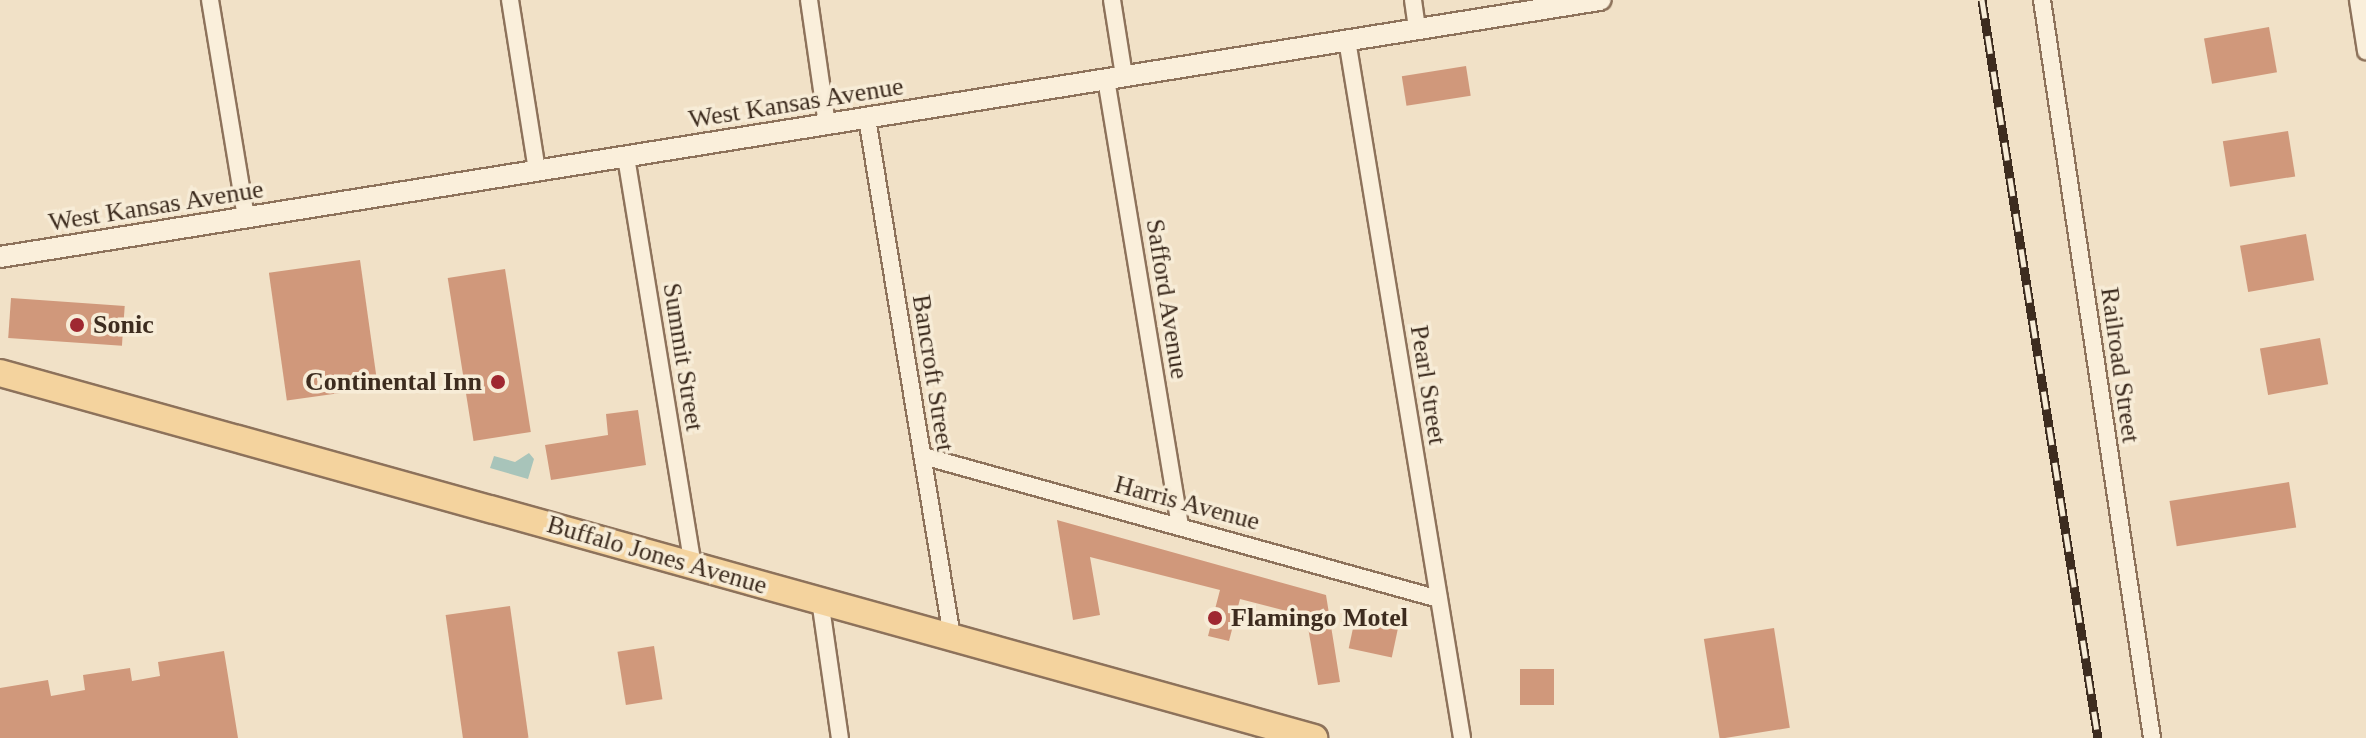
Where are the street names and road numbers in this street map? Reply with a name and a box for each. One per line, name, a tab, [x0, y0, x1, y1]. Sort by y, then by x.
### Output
street label: West Kansas Avenue	[686, 71, 906, 135]
street label: West Kansas Avenue	[46, 174, 266, 238]
street label: Safford Avenue	[1139, 216, 1195, 382]
street label: Summit Street	[656, 281, 710, 433]
street label: Railroad Street	[2094, 285, 2146, 445]
street label: Bancroft Street	[905, 292, 961, 454]
street label: Pearl Street	[1403, 323, 1453, 447]
street label: Harris Avenue	[1110, 468, 1264, 538]
street label: Buffalo Jones Avenue	[543, 508, 771, 602]

